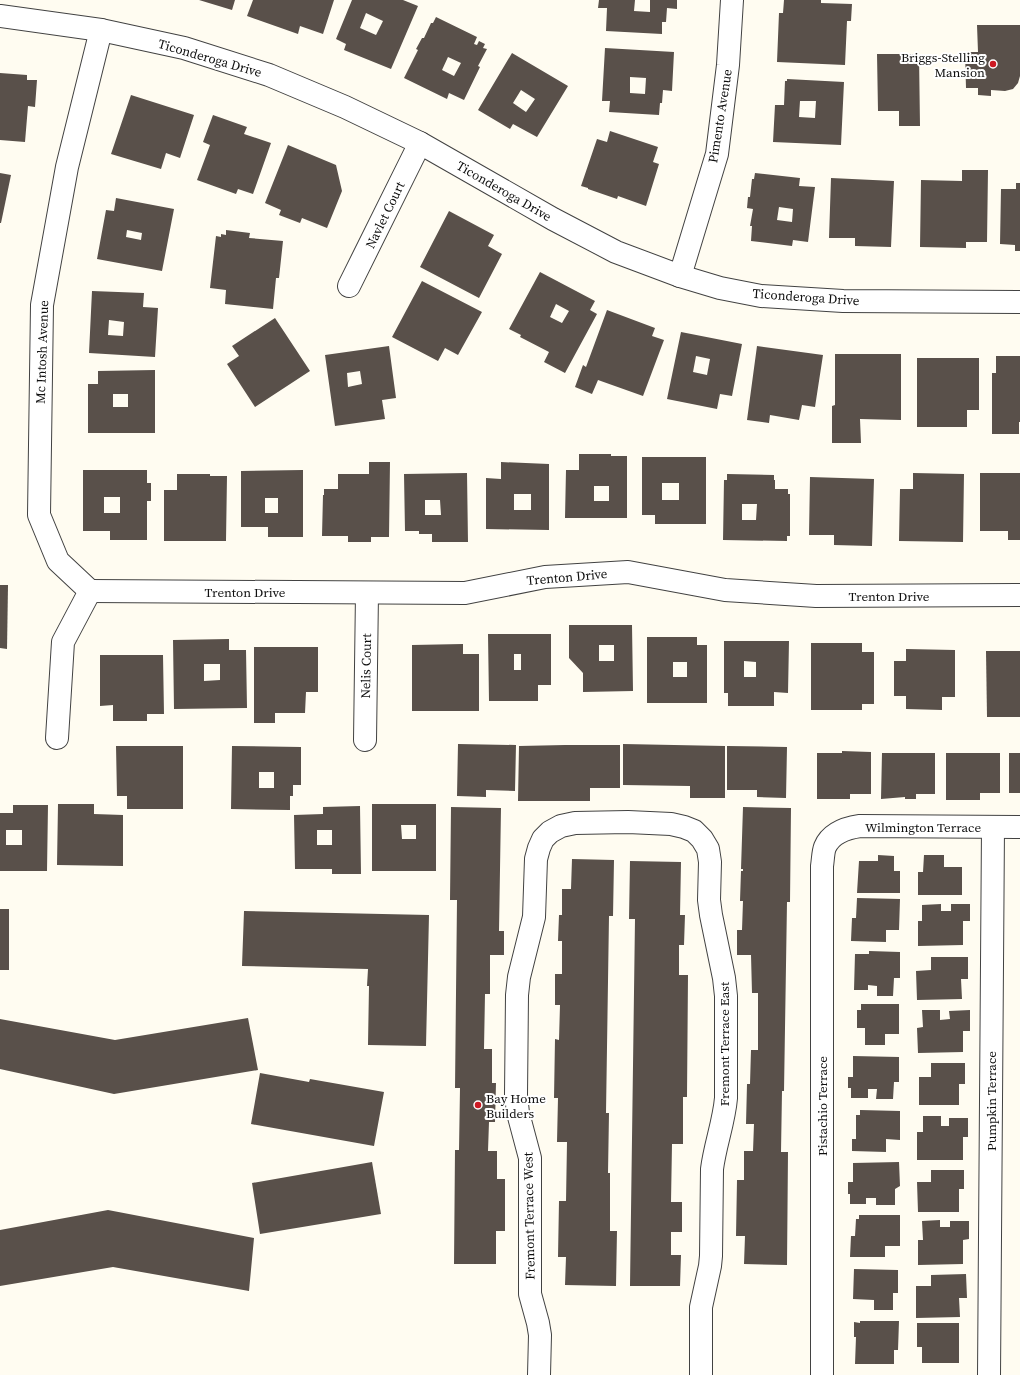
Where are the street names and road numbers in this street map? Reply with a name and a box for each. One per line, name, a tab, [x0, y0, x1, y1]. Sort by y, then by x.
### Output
street label: Ticonderoga Drive	[156, 35, 264, 81]
street label: Pimento Avenue	[704, 67, 736, 164]
street label: Ticonderoga Drive	[453, 157, 555, 225]
street label: Navlet Court	[361, 178, 409, 251]
street label: Ticonderoga Drive	[752, 285, 860, 309]
street label: Mc Intosh Avenue	[32, 299, 52, 404]
street label: Trenton Drive	[526, 565, 608, 589]
street label: Trenton Drive	[205, 584, 286, 601]
street label: Trenton Drive	[849, 588, 930, 605]
street label: Nelis Court	[357, 633, 375, 699]
street label: Wilmington Terrace	[865, 819, 981, 836]
street label: Fremont Terrace East	[716, 981, 733, 1106]
street label: Pumpkin Terrace	[983, 1051, 1000, 1151]
street label: Pistachio Terrace	[814, 1056, 831, 1156]
street label: Fremont Terrace West	[519, 1151, 539, 1280]

